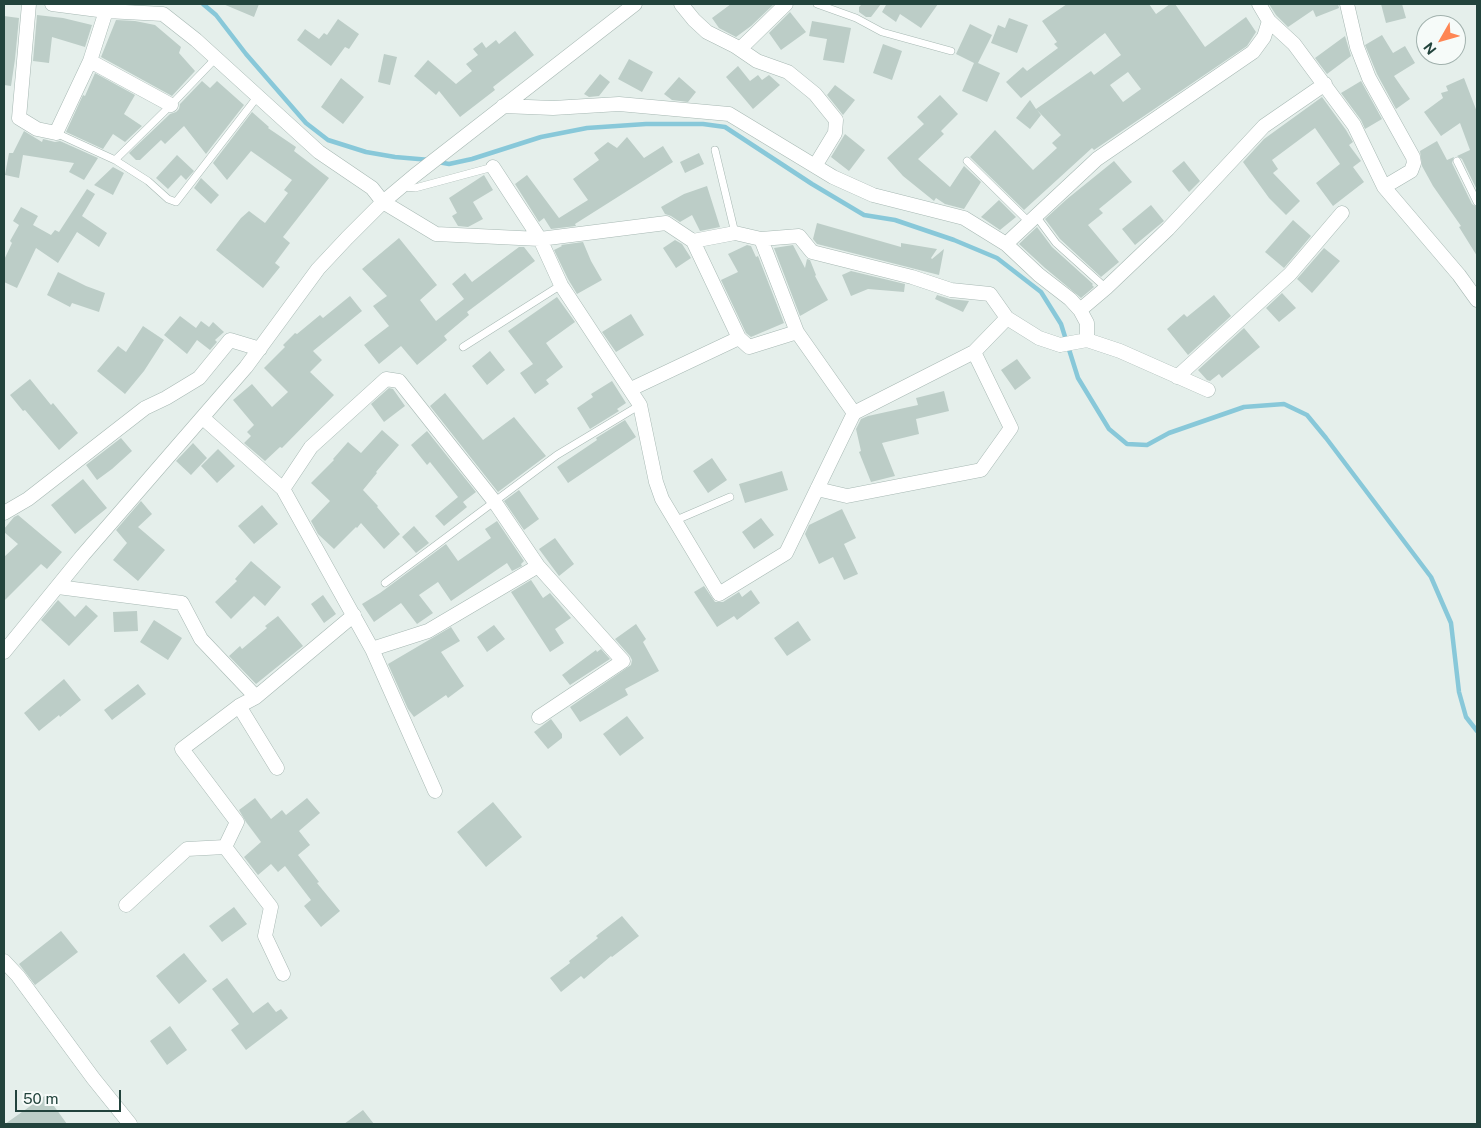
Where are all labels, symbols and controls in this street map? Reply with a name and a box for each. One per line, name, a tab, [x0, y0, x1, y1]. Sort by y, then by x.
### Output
north arrow	[1416, 15, 1466, 65]
text: N	[1420, 39, 1440, 58]
scale bar	[18, 1080, 124, 1112]
text: 50 m	[23, 1090, 58, 1107]

